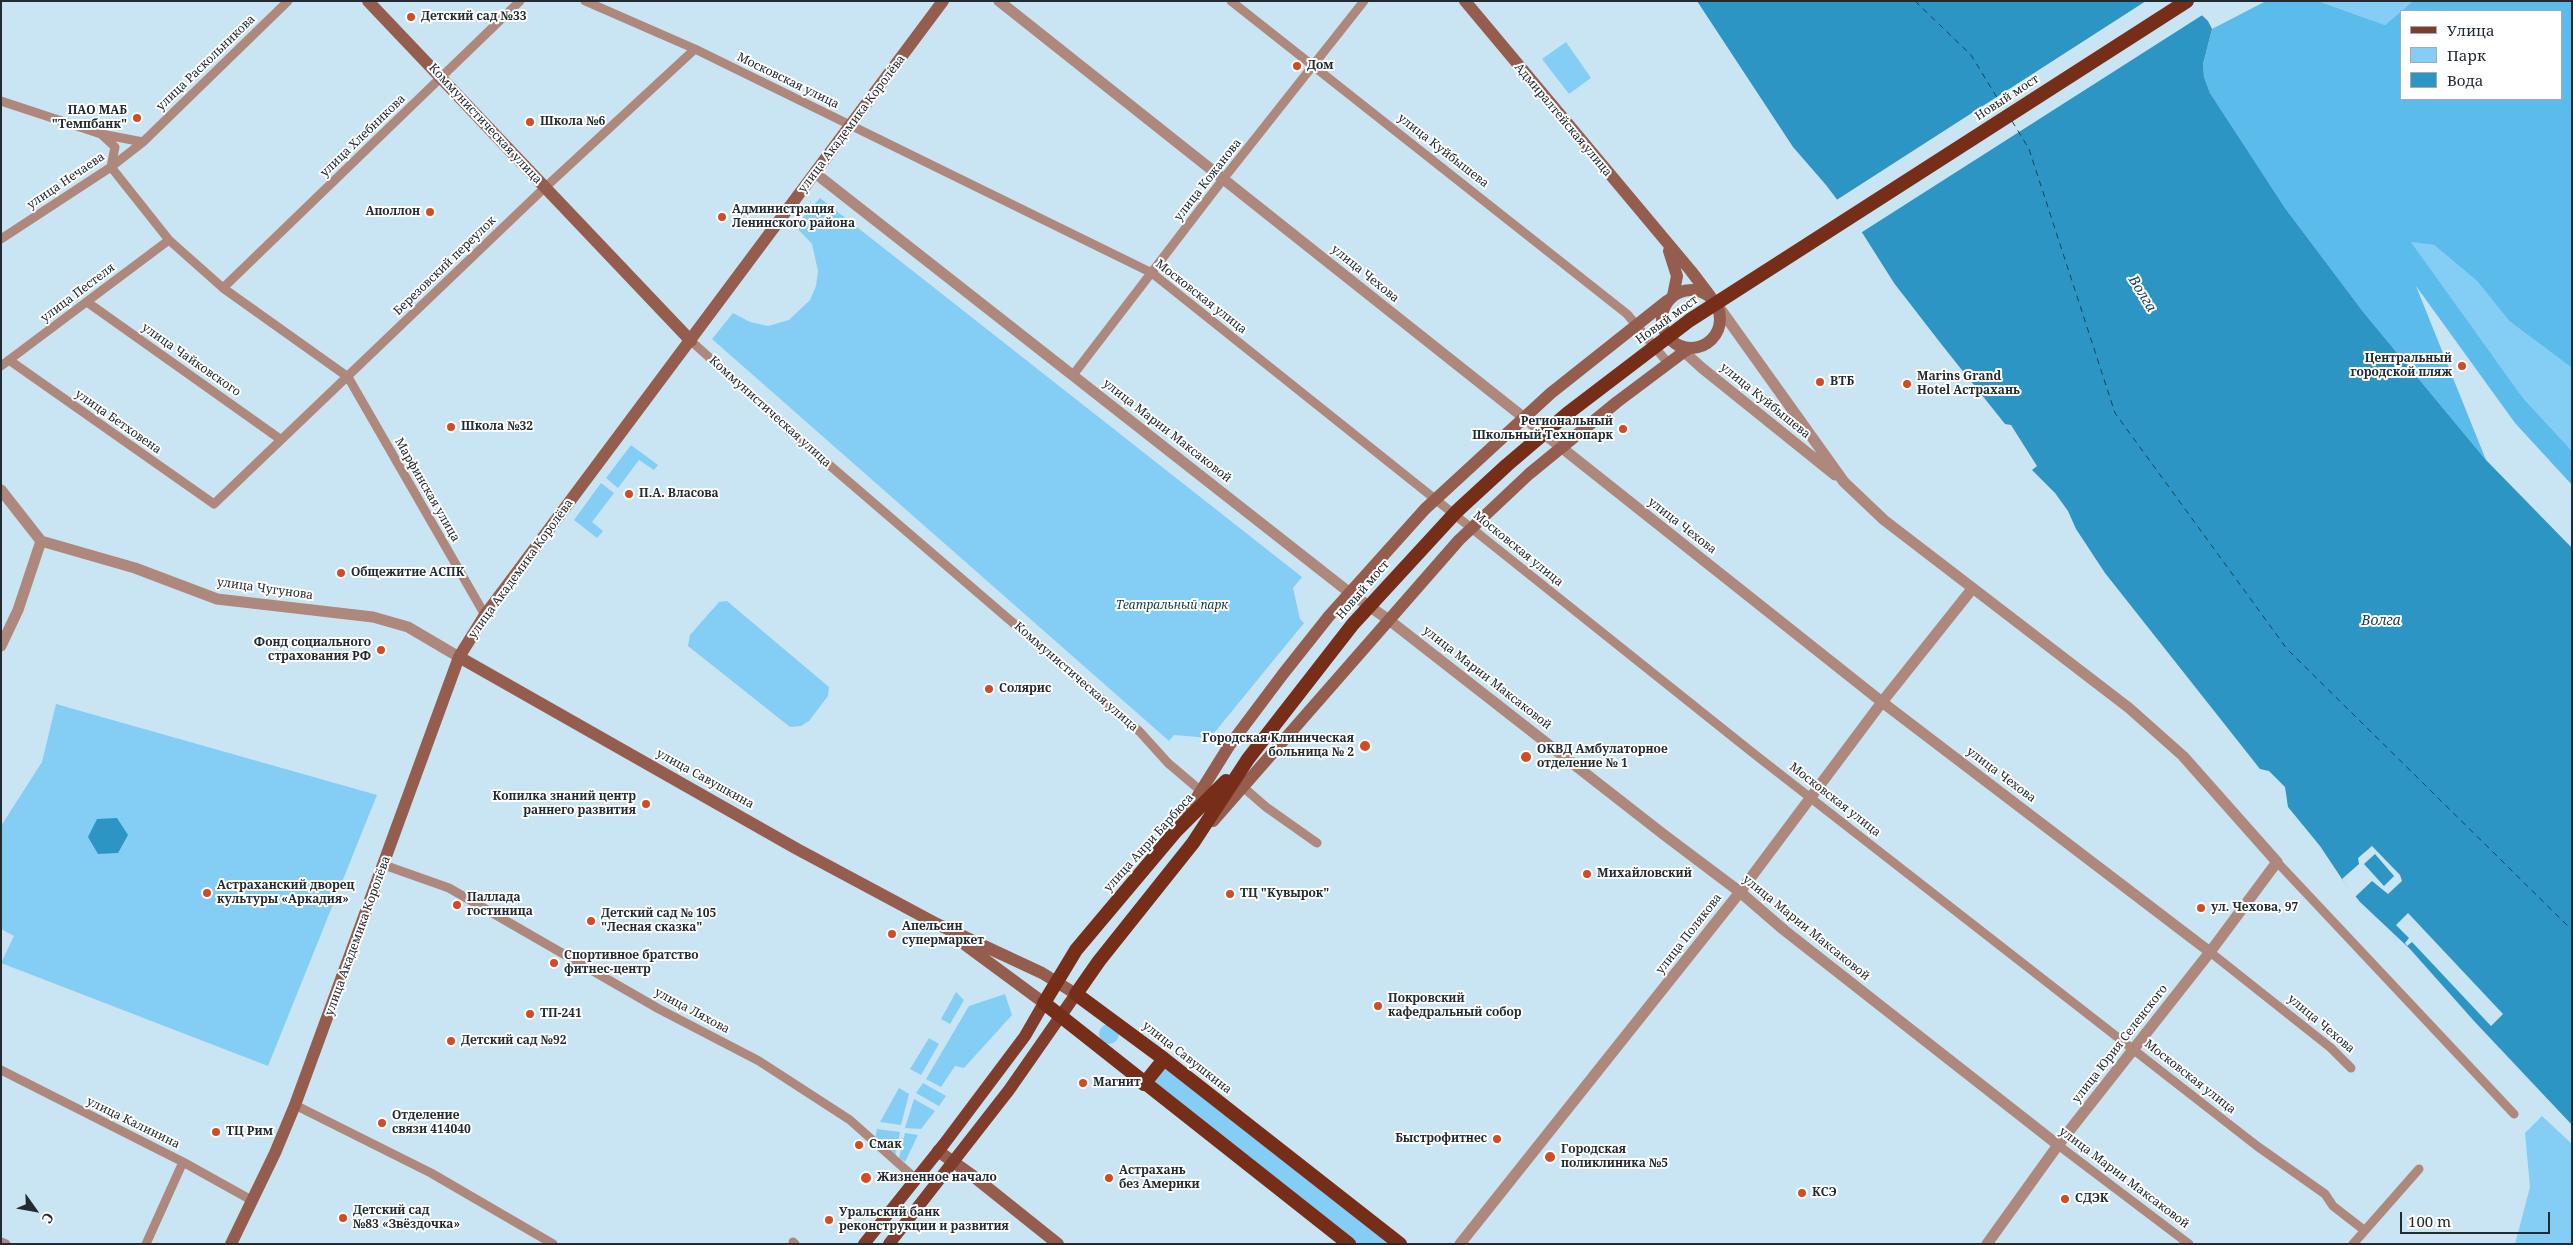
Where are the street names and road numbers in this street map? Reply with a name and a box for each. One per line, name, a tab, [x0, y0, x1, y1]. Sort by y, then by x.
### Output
street label: улица Раскольникова	[154, 12, 258, 114]
street label: Московская улица	[735, 50, 841, 112]
street label: улица Академика Королёва	[795, 52, 909, 196]
street label: Адмиралтейская улица	[1511, 60, 1615, 180]
street label: Коммунистическая улица	[425, 61, 545, 187]
street label: Новый мост	[1972, 72, 2042, 124]
street label: улица Хлебникова	[318, 92, 408, 180]
street label: улица Куйбышева	[1395, 111, 1491, 191]
street label: улица Кожанова	[1171, 136, 1245, 224]
street label: улица Нечаева	[24, 150, 108, 212]
street label: Березовский переулок	[391, 213, 499, 319]
street label: улица Чехова	[1328, 242, 1402, 306]
street label: Московская улица	[1153, 257, 1249, 337]
street label: улица Пестеля	[38, 260, 118, 326]
street label: Новый мост	[1633, 293, 1701, 347]
street label: улица Чайковского	[139, 320, 243, 400]
street label: Коммунистическая улица	[706, 353, 834, 471]
street label: улица Куйбышева	[1717, 360, 1813, 442]
street label: улица Марии Максаковой	[1100, 376, 1234, 486]
street label: улица Бетховена	[72, 387, 164, 457]
street label: Марфинская улица	[391, 435, 463, 545]
street label: улица Чехова	[1645, 495, 1719, 557]
street label: улица Академика Королёва	[466, 497, 576, 641]
street label: Московская улица	[1470, 508, 1566, 590]
street label: Новый мост	[1334, 558, 1392, 622]
street label: улица Чугунова	[216, 575, 314, 603]
street label: Коммунистическая улица	[1011, 619, 1141, 735]
street label: улица Марии Максаковой	[1420, 623, 1554, 733]
street label: улица Чехова	[1964, 744, 2038, 806]
street label: улица Савушкина	[654, 746, 756, 812]
street label: Московская улица	[1787, 760, 1883, 840]
street label: улица Анри Барбюса	[1101, 791, 1197, 895]
street label: улица Академика Королёва	[322, 854, 394, 1018]
street label: улица Марии Максаковой	[1740, 872, 1872, 984]
street label: улица Полякова	[1653, 891, 1725, 977]
street label: улица Юрия Селенского	[2069, 982, 2171, 1106]
street label: улица Ляхова	[652, 985, 732, 1037]
street label: улица Чехова	[2285, 992, 2357, 1056]
street label: улица Савушкина	[1140, 1019, 1234, 1097]
street label: Московская улица	[2142, 1037, 2238, 1117]
street label: улица Калинина	[84, 1094, 182, 1152]
street label: улица Марии Максаковой	[2056, 1124, 2192, 1232]

